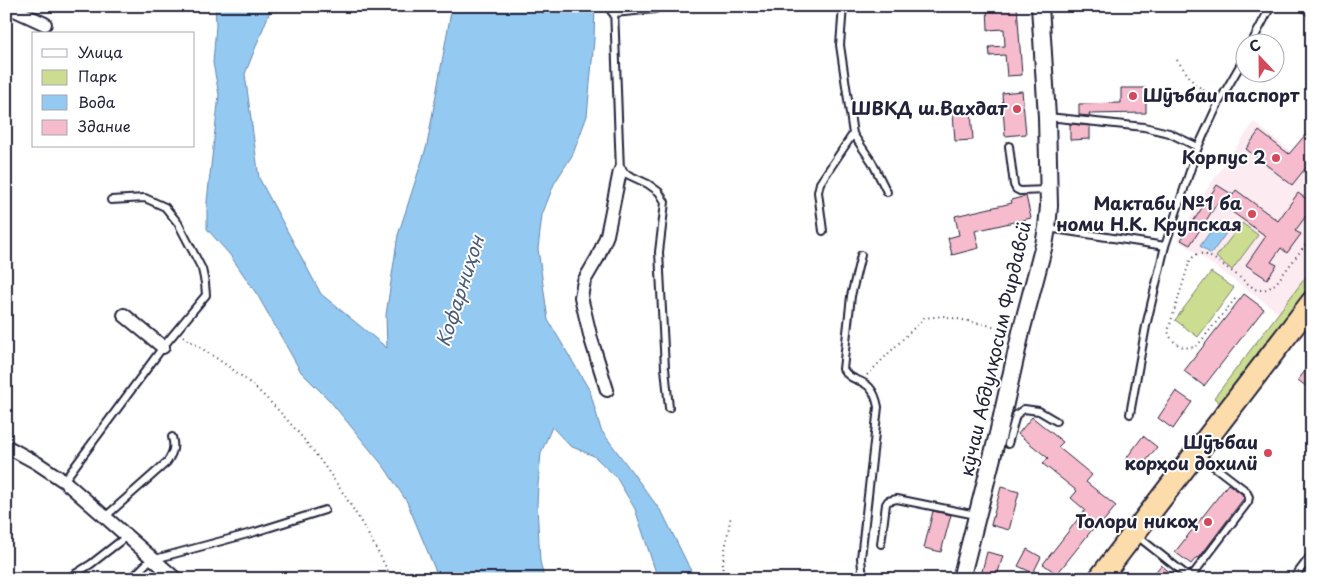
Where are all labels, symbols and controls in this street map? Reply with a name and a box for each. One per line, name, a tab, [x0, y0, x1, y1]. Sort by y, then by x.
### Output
legend	[32, 32, 195, 148]
north arrow	[1236, 32, 1286, 82]
text: С	[1246, 34, 1264, 57]
text: Улица	[78, 40, 123, 63]
text: Парк	[78, 64, 117, 87]
place label: Шӯъбаи паспорт	[1143, 81, 1300, 108]
text: Вода	[78, 90, 116, 113]
marker: Шӯъбаи паспорт	[1127, 90, 1139, 102]
place label: ШВКД ш.Вахдат	[851, 94, 1008, 121]
marker: ШВКД ш.Вахдат	[1011, 103, 1023, 115]
text: Здание	[78, 114, 131, 137]
place label: Корпус 2	[1182, 143, 1266, 170]
marker: Корпус 2	[1270, 152, 1282, 164]
place label: Мактаби №1 ба номи Н.К. Крупская	[1056, 189, 1242, 237]
marker: Мактаби №1 ба номи Н.К. Крупская	[1246, 208, 1258, 220]
street label: кӯчаи Абдулқосим Фирдавсӣ	[952, 219, 1037, 479]
water label: Кофарниҳон	[428, 230, 491, 350]
place label: Шӯъбаи корҳои дохилӣ	[1124, 428, 1258, 476]
marker: Шӯъбаи корҳои дохилӣ	[1262, 447, 1274, 459]
place label: Толори никоҳ	[1075, 507, 1199, 534]
marker: Толори никоҳ	[1202, 516, 1214, 528]

